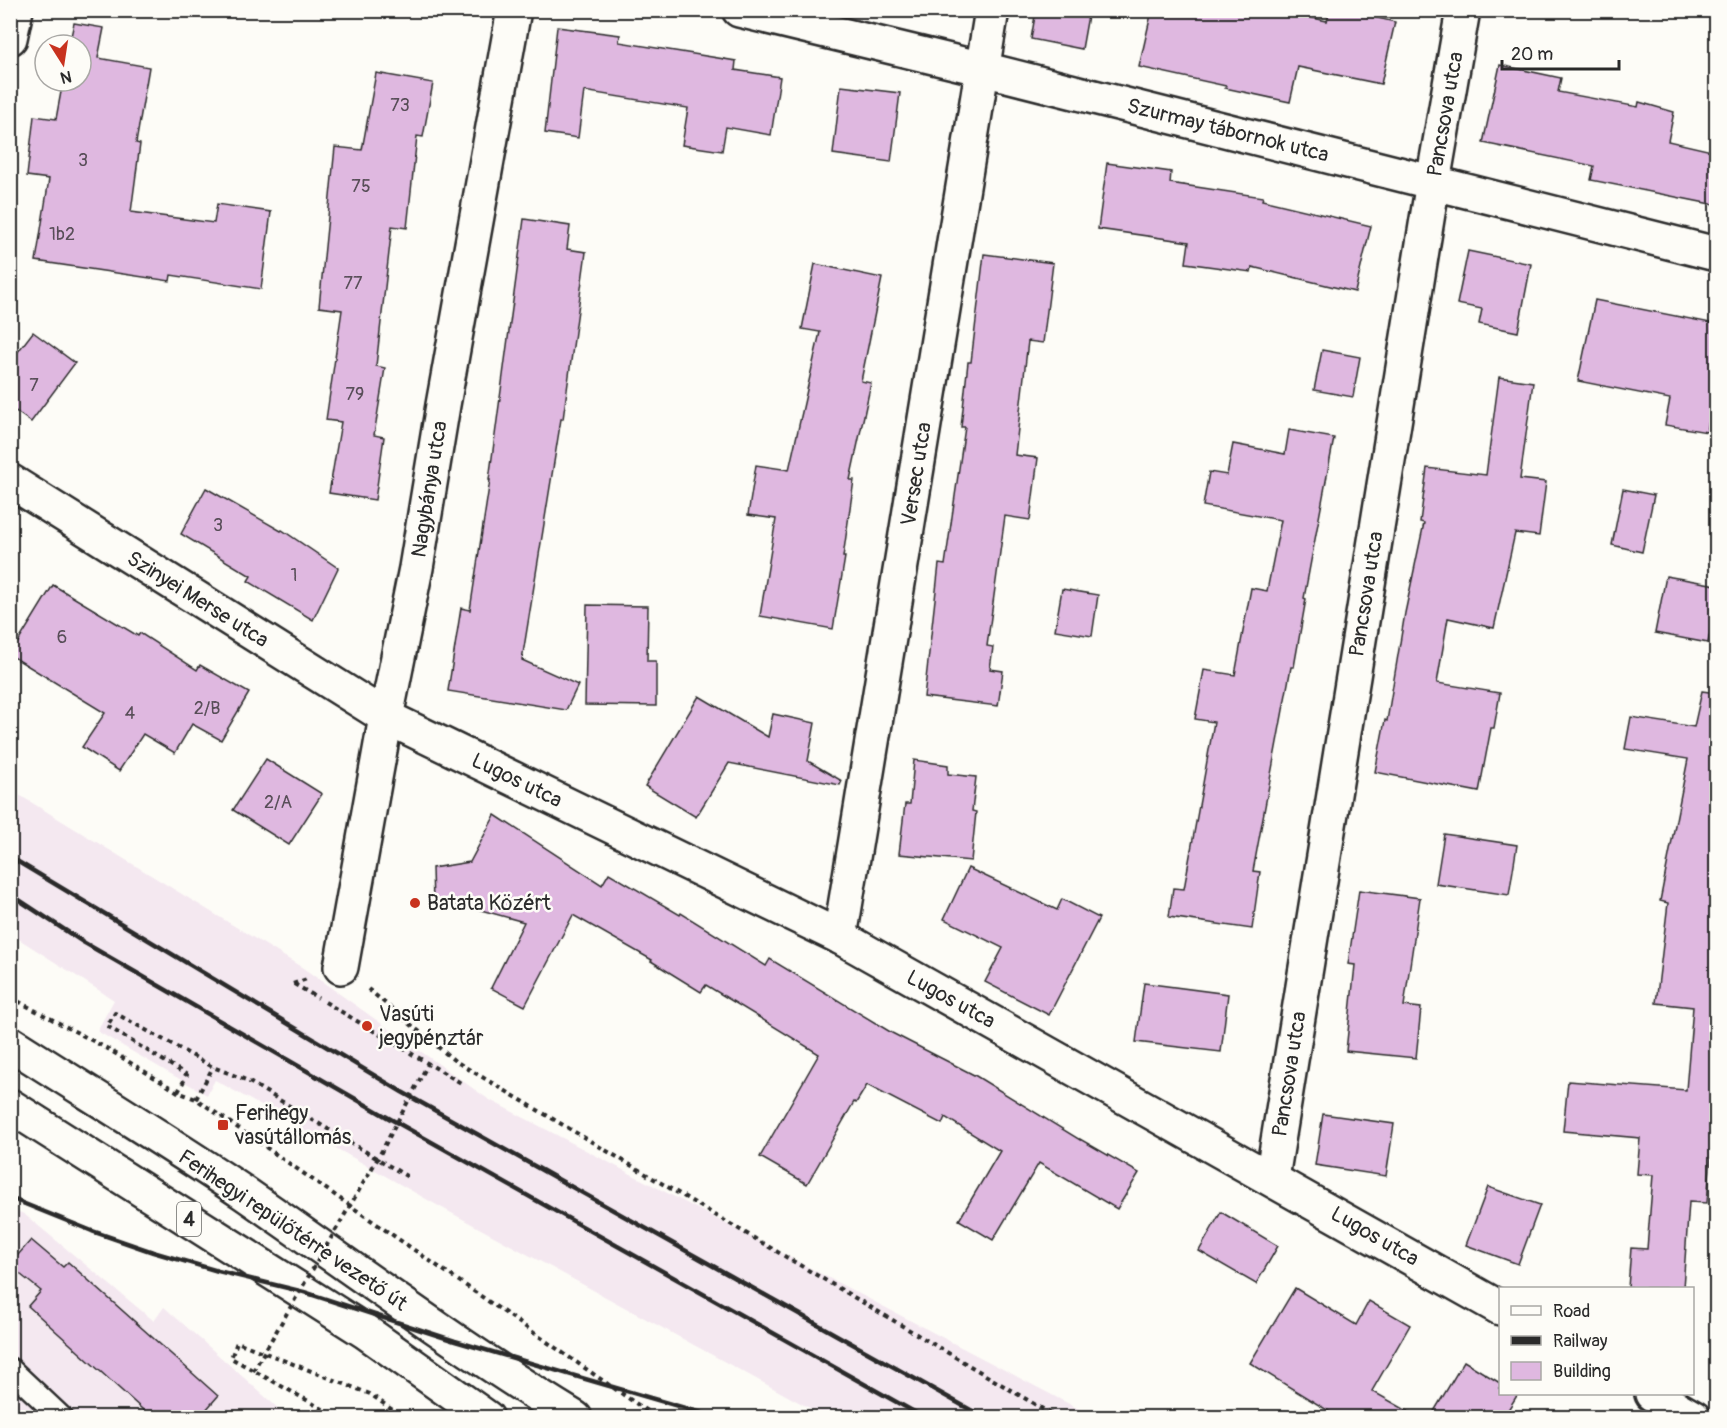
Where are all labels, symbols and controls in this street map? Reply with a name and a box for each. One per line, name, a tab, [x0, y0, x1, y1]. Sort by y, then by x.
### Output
north arrow	[33, 33, 93, 93]
scale bar	[1502, 33, 1619, 71]
text: 20 m	[1511, 43, 1553, 66]
street label: Pancsova utca	[1421, 50, 1470, 179]
text: N	[58, 66, 73, 88]
street label: Szurmay tábornok utca	[1124, 92, 1332, 169]
house number: 73	[390, 94, 410, 117]
house number: 3	[78, 149, 88, 172]
house number: 75	[351, 175, 371, 198]
house number: 1b2	[49, 223, 75, 246]
house number: 77	[343, 272, 363, 295]
house number: 7	[29, 374, 39, 397]
house number: 79	[346, 383, 364, 406]
street label: Nagybánya utca	[405, 419, 454, 559]
street label: Versec utca	[895, 420, 938, 528]
house number: 3	[213, 514, 223, 537]
street label: Pancsova utca	[1343, 530, 1390, 659]
street label: Szinyei Merse utca	[122, 545, 274, 654]
house number: 1	[290, 564, 298, 587]
house number: 6	[57, 626, 67, 649]
house number: 2/B	[194, 697, 220, 720]
house number: 4	[125, 702, 136, 725]
street label: Lugos utca	[467, 747, 567, 814]
house number: 2/A	[264, 791, 292, 814]
place label: Batata Közért	[427, 890, 551, 917]
marker: Batata Közért	[408, 896, 422, 910]
street label: Lugos utca	[902, 964, 1000, 1035]
place label: Vasúti jegypénztár	[378, 1001, 484, 1052]
street label: Pancsova utca	[1266, 1010, 1313, 1139]
marker: Vasúti jegypénztár	[360, 1019, 374, 1033]
place label: Ferihegy vasútállomás	[234, 1100, 352, 1151]
marker: Ferihegy vasútállomás	[216, 1118, 230, 1132]
street label: Ferihegyi repülőtérre vezető út	[173, 1144, 413, 1318]
street label: Lugos utca	[1326, 1200, 1424, 1273]
road number: 4	[177, 1202, 201, 1236]
legend	[1499, 1287, 1694, 1395]
text: Road	[1553, 1300, 1590, 1323]
text: Railway	[1553, 1330, 1608, 1353]
text: Building	[1553, 1360, 1611, 1383]

